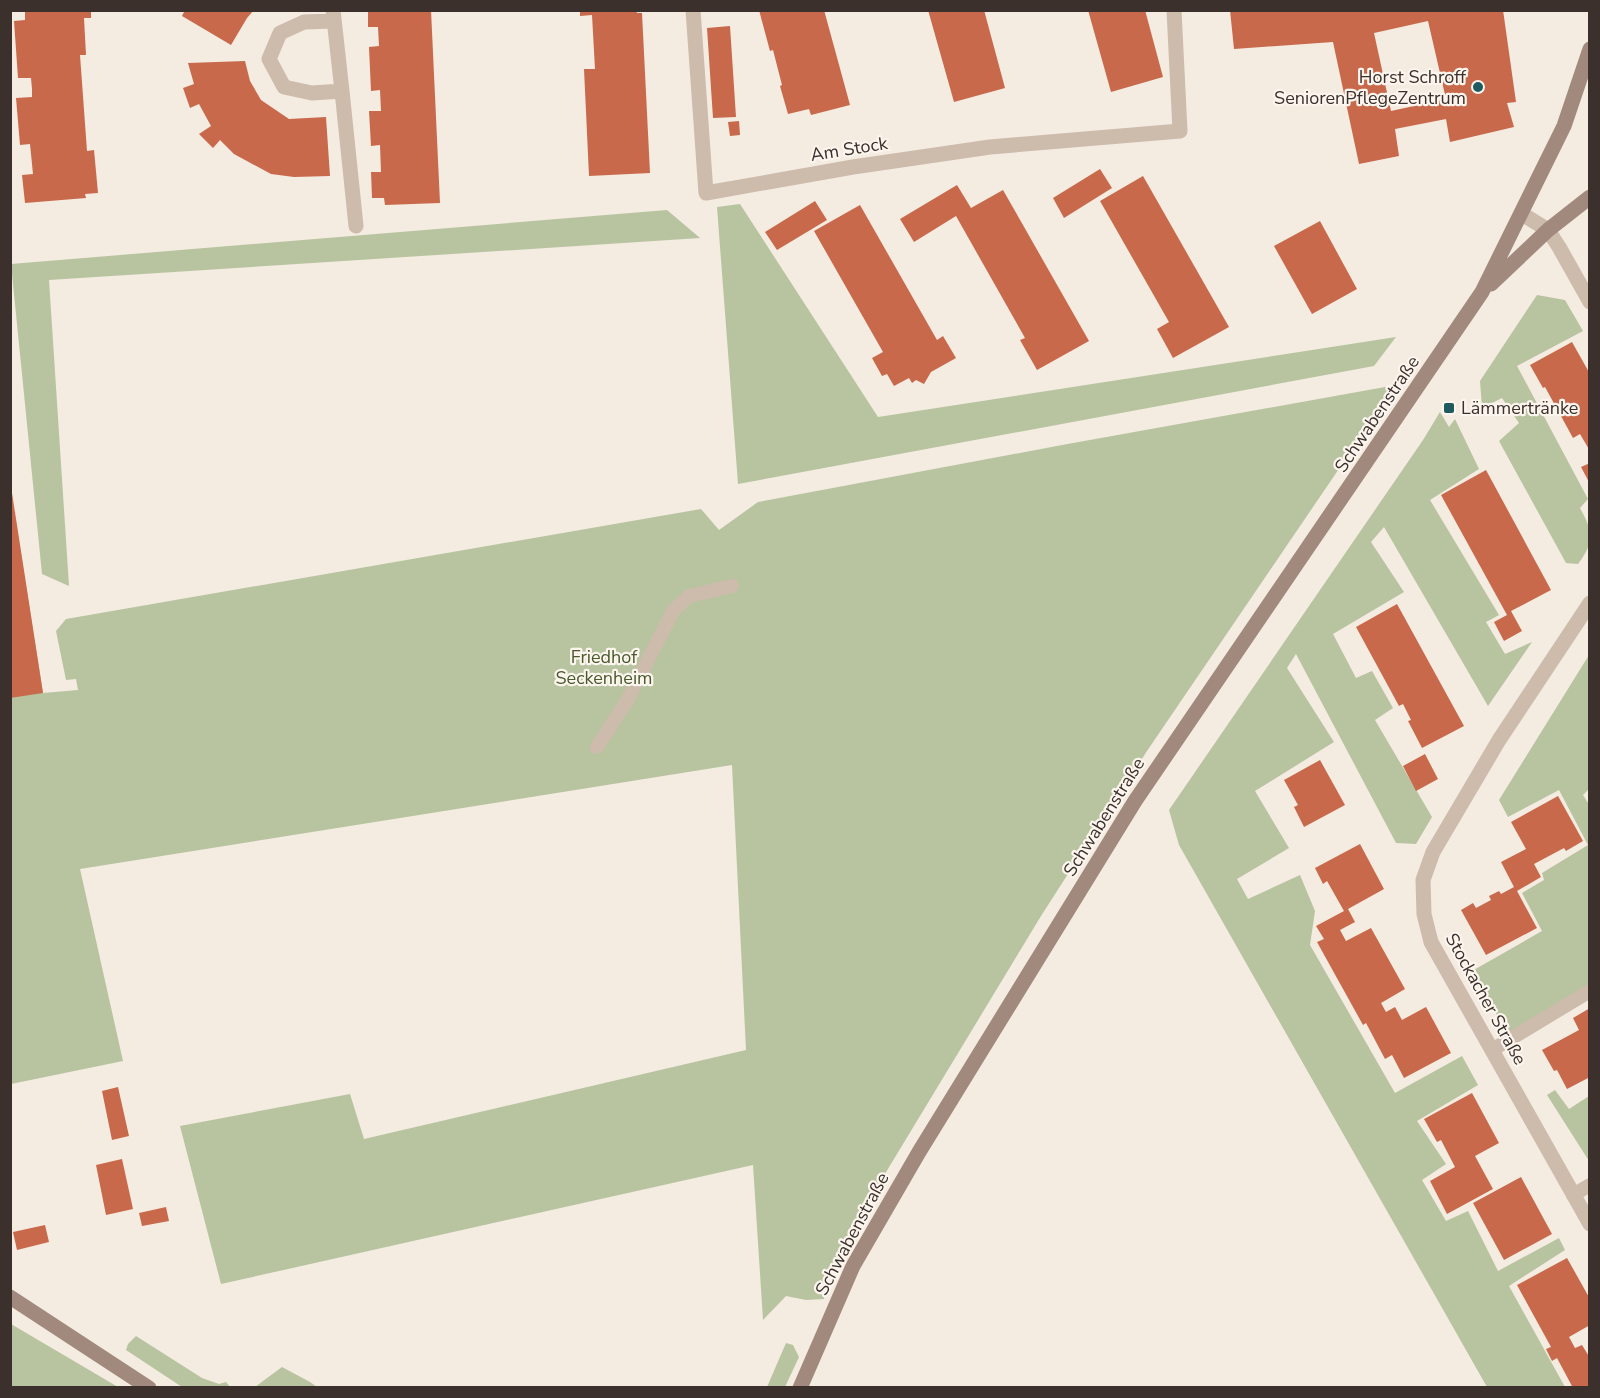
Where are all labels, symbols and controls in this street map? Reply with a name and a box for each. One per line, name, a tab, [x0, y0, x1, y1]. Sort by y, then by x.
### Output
place label: Horst Schroff SeniorenPflegeZentrum	[1274, 65, 1467, 110]
marker: Horst Schroff SeniorenPflegeZentrum	[1471, 80, 1485, 94]
street label: Am Stock	[809, 131, 890, 167]
street label: Schwabenstraße	[1329, 351, 1425, 477]
place label: Lämmertränke	[1461, 396, 1578, 420]
marker: Lämmertränke	[1442, 401, 1456, 415]
park label: Friedhof Seckenheim	[556, 645, 652, 690]
street label: Schwabenstraße	[1058, 753, 1150, 881]
street label: Stockacher Straße	[1440, 929, 1532, 1069]
street label: Schwabenstraße	[810, 1168, 894, 1300]

